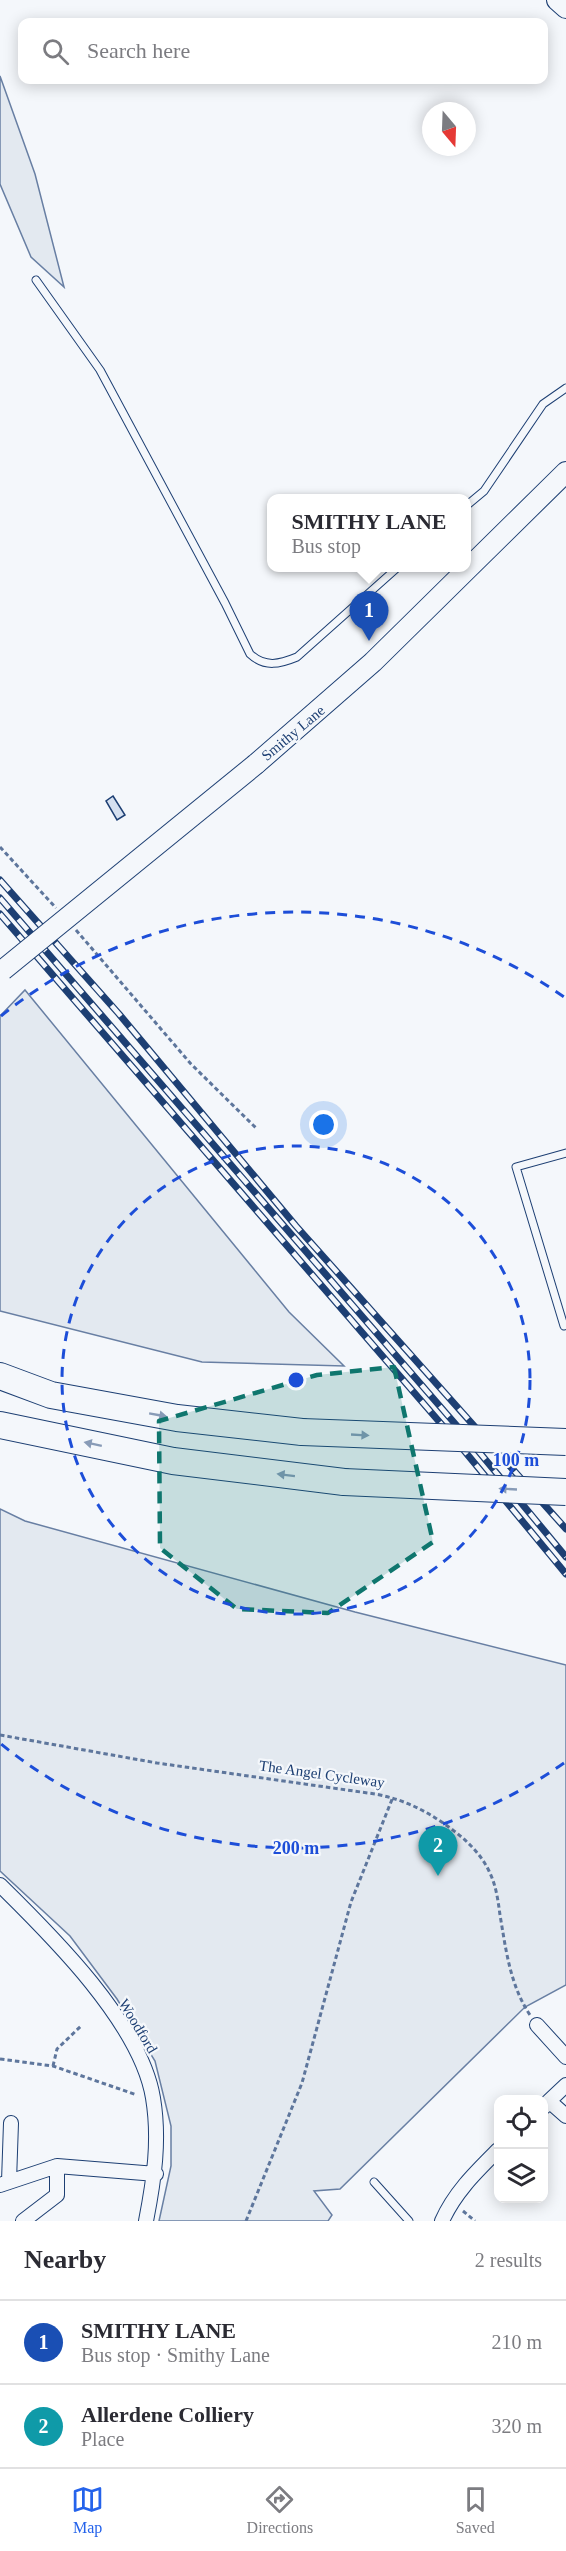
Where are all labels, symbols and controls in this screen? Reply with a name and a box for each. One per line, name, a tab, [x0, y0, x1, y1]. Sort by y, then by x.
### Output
search box	[18, 18, 548, 84]
icon: search	[39, 35, 72, 68]
text: Search here	[87, 38, 190, 63]
north arrow	[422, 102, 476, 156]
popup	[267, 494, 471, 572]
text: SMITHY LANE	[291, 509, 447, 534]
text: Bus stop	[291, 535, 361, 557]
pin: 1	[350, 592, 388, 641]
street label: Smithy Lane	[258, 702, 328, 764]
your location	[309, 1110, 338, 1139]
centre of rings	[286, 1370, 306, 1390]
one-way arrow	[149, 1411, 168, 1420]
one-way arrow	[351, 1430, 370, 1439]
one-way arrow	[84, 1439, 103, 1449]
text: 100 m	[493, 1450, 539, 1470]
one-way arrow	[276, 1470, 295, 1480]
one-way arrow	[498, 1484, 517, 1493]
street label: The Angel Cycleway	[258, 1757, 386, 1791]
pin: 2	[418, 1826, 458, 1876]
text: 200 m	[273, 1838, 319, 1858]
street label: Woodford	[116, 1996, 161, 2056]
map controls	[494, 2095, 548, 2203]
button: locate	[494, 2095, 548, 2149]
button: layers	[494, 2149, 548, 2203]
text: Nearby	[24, 2245, 106, 2274]
text: 2 results	[475, 2249, 542, 2271]
text: SMITHY LANE	[81, 2318, 236, 2343]
text: 1	[39, 2331, 49, 2353]
text: 210 m	[491, 2331, 542, 2353]
text: Bus stop · Smithy Lane	[81, 2344, 270, 2366]
text: Allerdene Colliery	[81, 2402, 254, 2427]
text: 2	[39, 2415, 49, 2437]
text: 320 m	[491, 2415, 542, 2437]
text: Place	[81, 2428, 124, 2450]
tab: Map	[71, 2483, 104, 2537]
tab: Directions	[247, 2483, 313, 2537]
tab: Saved	[456, 2483, 495, 2537]

